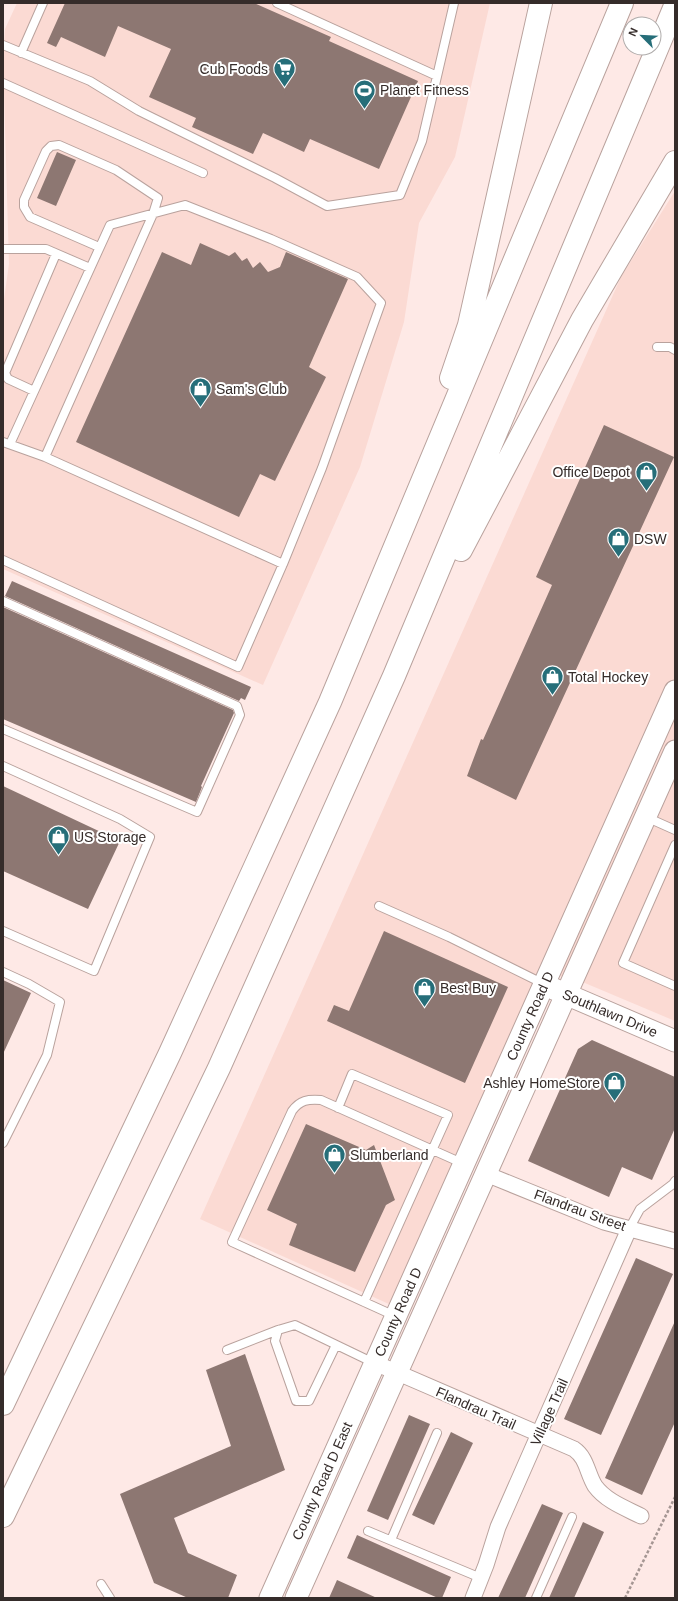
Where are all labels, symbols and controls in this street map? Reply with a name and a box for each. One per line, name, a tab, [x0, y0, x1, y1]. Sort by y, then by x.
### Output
north arrow	[622, 16, 662, 56]
text: N	[626, 26, 640, 38]
supermarket icon: Cub Foods	[271, 56, 297, 89]
place label: Cub Foods	[200, 61, 268, 77]
sports icon: Planet Fitness	[351, 77, 377, 110]
place label: Planet Fitness	[380, 82, 469, 98]
shop icon: Sam's Club	[187, 376, 213, 409]
place label: Sam's Club	[216, 381, 287, 397]
shop icon: Office Depot	[633, 459, 659, 492]
place label: Office Depot	[552, 464, 630, 480]
shop icon: DSW	[606, 526, 632, 559]
place label: DSW	[634, 531, 667, 547]
shop icon: Total Hockey	[539, 664, 565, 697]
place label: Total Hockey	[568, 669, 648, 685]
shop icon: US Storage	[45, 824, 71, 857]
place label: US Storage	[74, 829, 147, 845]
street label: County Road D	[503, 969, 557, 1063]
shop icon: Best Buy	[411, 975, 437, 1008]
place label: Best Buy	[440, 980, 496, 996]
street label: Southlawn Drive	[560, 986, 660, 1040]
shop icon: Ashley HomeStore	[602, 1070, 628, 1103]
place label: Ashley HomeStore	[483, 1075, 600, 1091]
shop icon: Slumberland	[321, 1142, 347, 1175]
place label: Slumberland	[350, 1147, 429, 1163]
street label: Flandrau Street	[532, 1186, 628, 1234]
street label: County Road D	[371, 1265, 425, 1359]
street label: Village Trail	[527, 1376, 571, 1448]
street label: Flandrau Trail	[434, 1383, 518, 1433]
street label: County Road D East	[289, 1419, 355, 1543]

